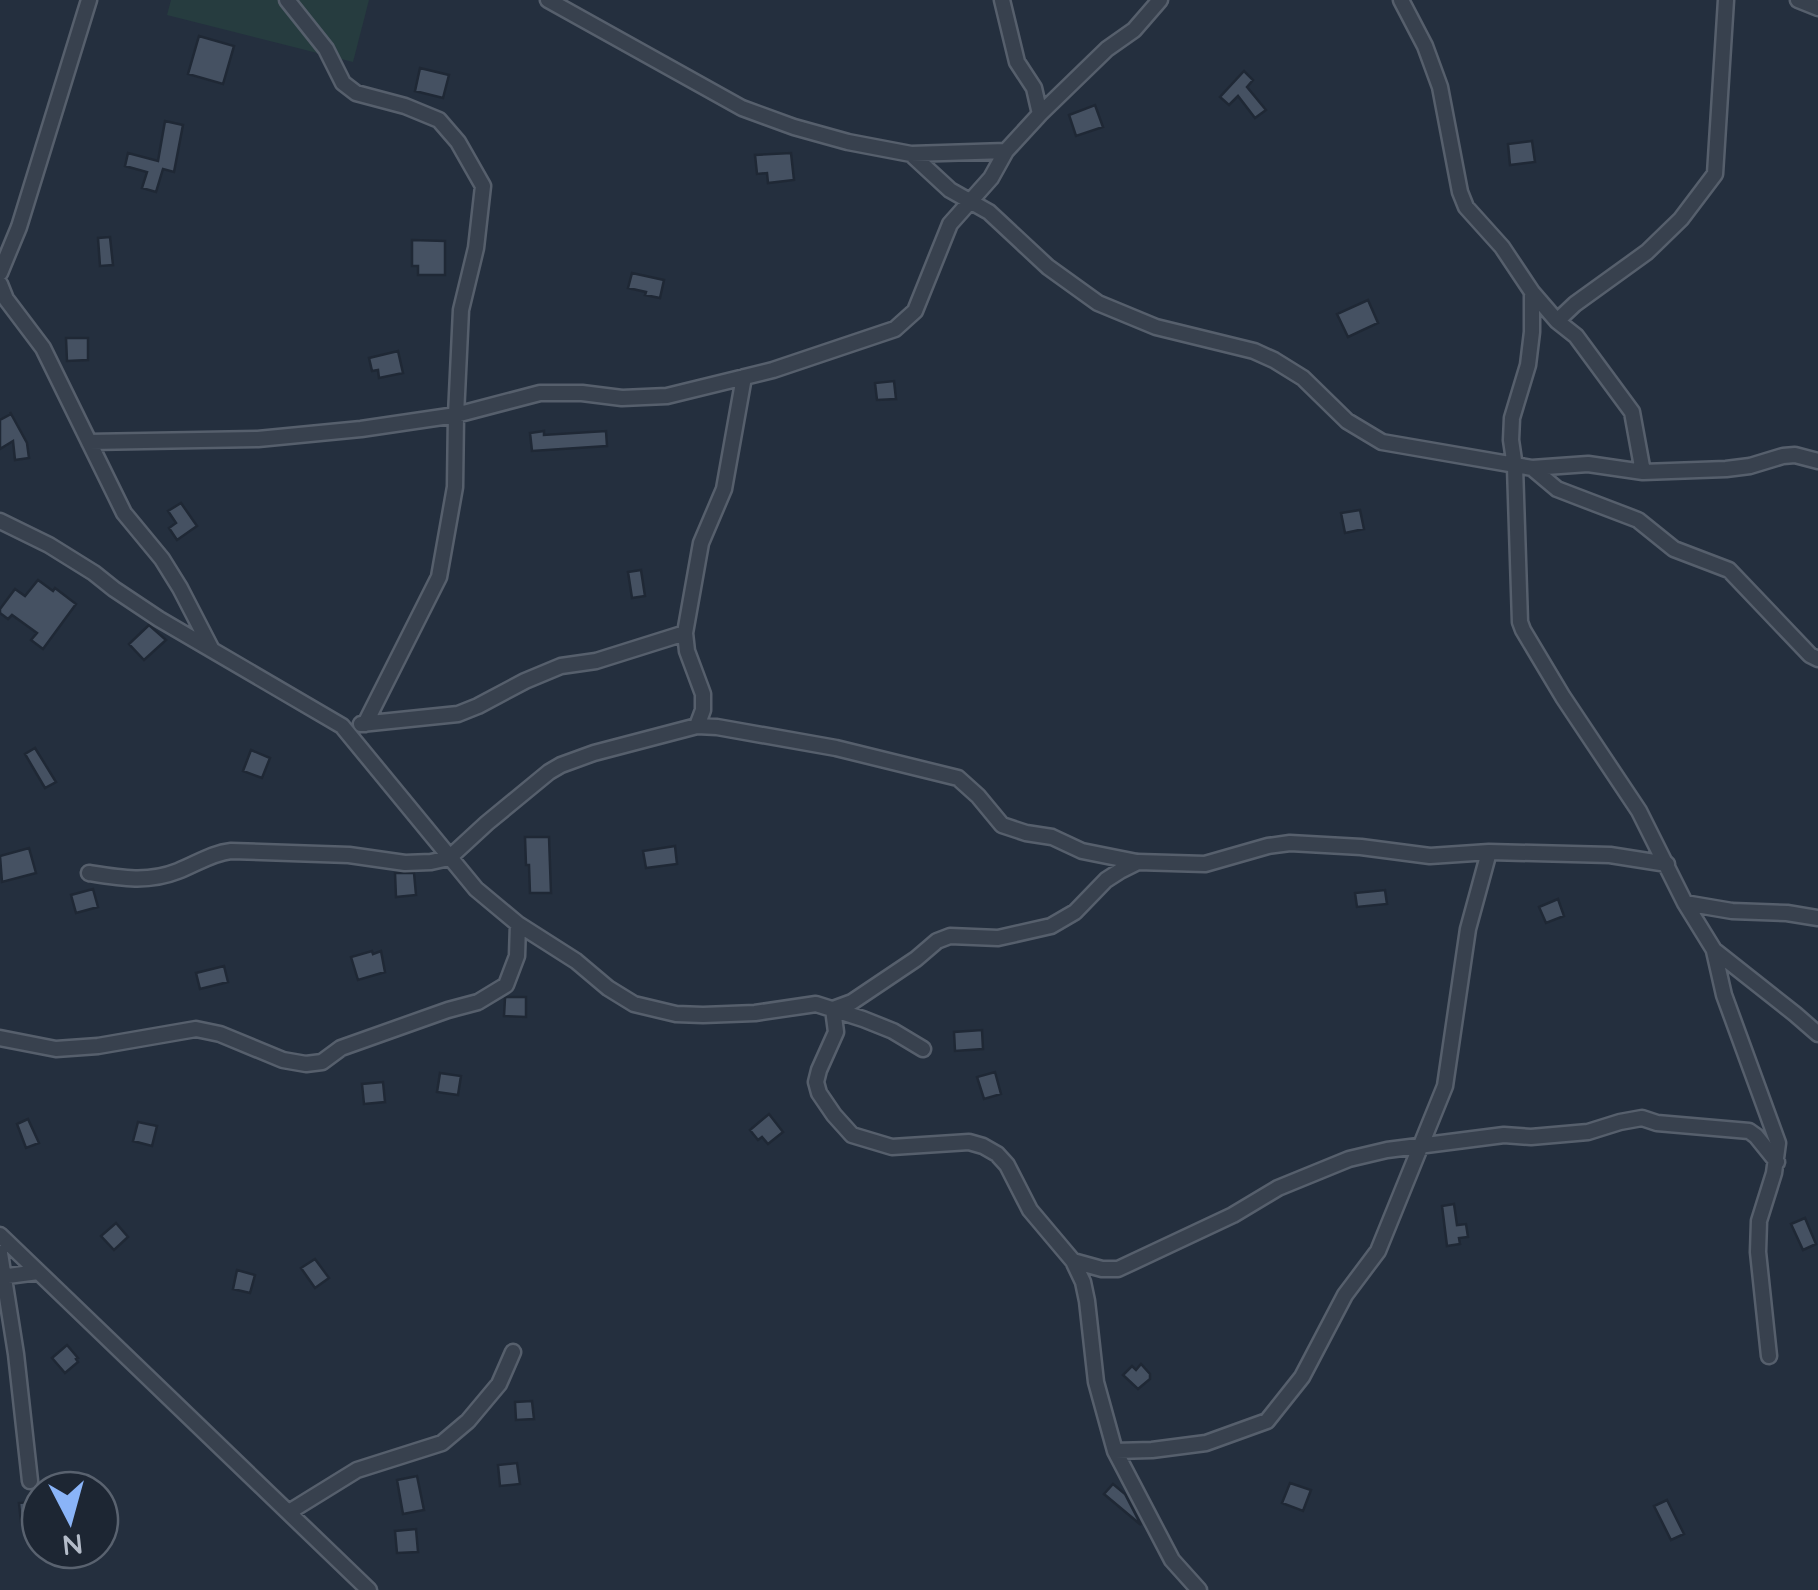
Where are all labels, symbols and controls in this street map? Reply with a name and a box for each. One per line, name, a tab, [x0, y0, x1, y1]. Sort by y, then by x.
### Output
north arrow	[20, 1470, 120, 1570]
text: N	[61, 1527, 85, 1564]

